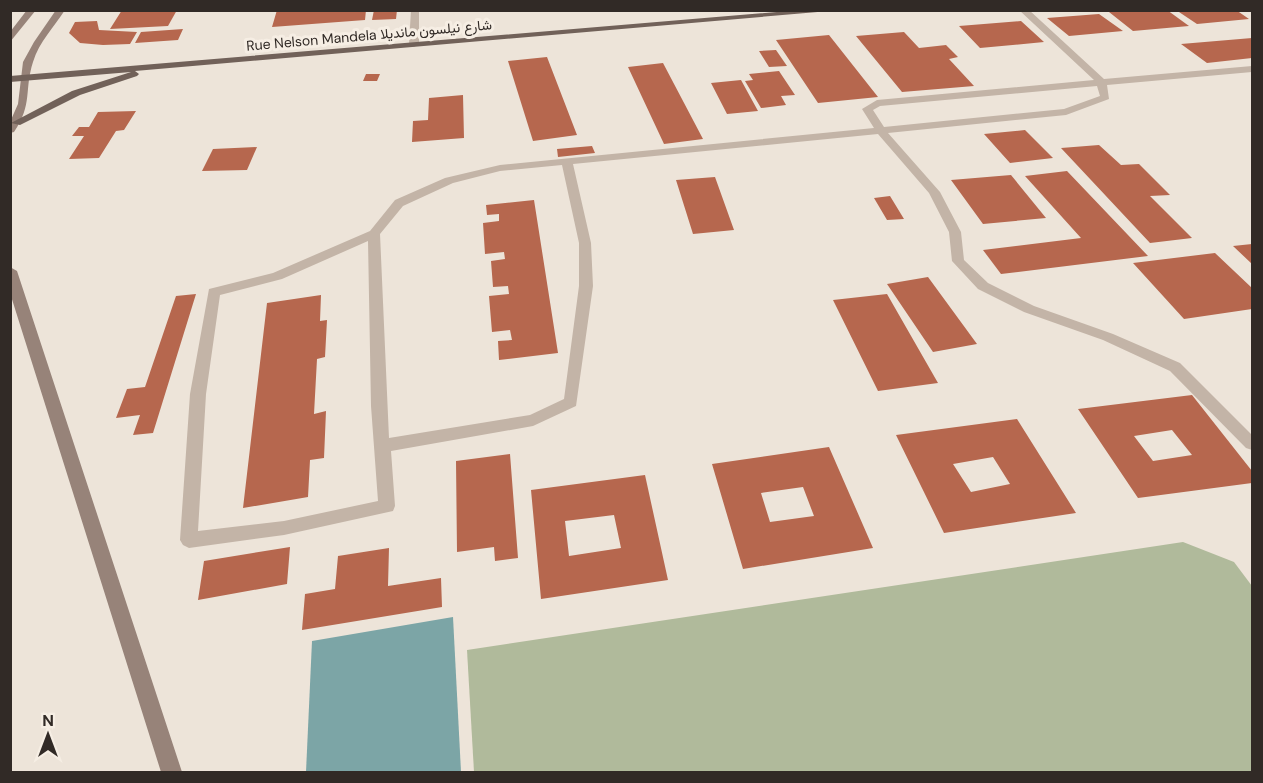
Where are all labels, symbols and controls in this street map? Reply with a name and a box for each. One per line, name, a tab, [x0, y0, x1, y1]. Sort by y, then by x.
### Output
street label: Rue Nelson Mandela شارع نيلسون مانديلا	[245, 15, 493, 57]
north arrow	[18, 705, 78, 765]
text: N	[42, 710, 54, 731]

